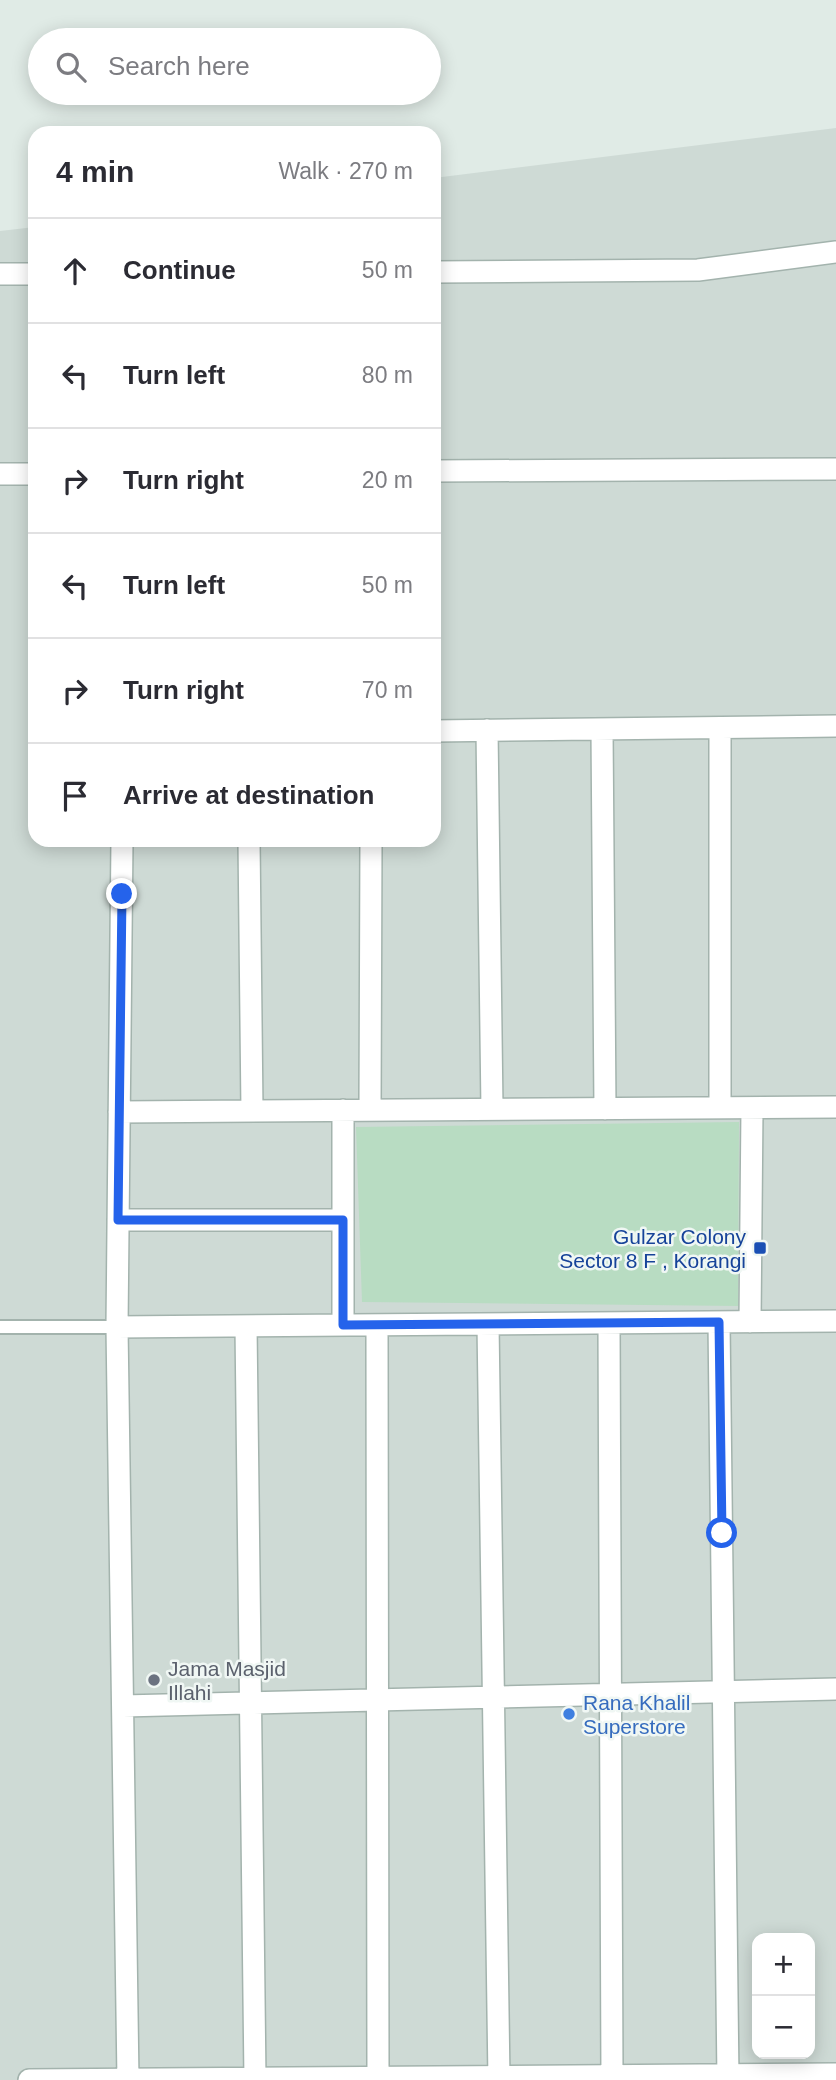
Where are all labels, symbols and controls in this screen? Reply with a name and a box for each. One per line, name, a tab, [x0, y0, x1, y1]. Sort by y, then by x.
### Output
search box	[28, 28, 441, 105]
icon: search	[52, 48, 90, 86]
text: Search here	[108, 51, 250, 81]
text: 4 min	[56, 155, 134, 188]
text: Walk · 270 m	[278, 158, 413, 184]
icon: ahead	[56, 252, 94, 290]
text: Continue	[123, 255, 236, 285]
text: 50 m	[362, 257, 413, 283]
icon: left	[56, 357, 94, 395]
text: Turn left	[123, 360, 225, 390]
text: 80 m	[362, 362, 413, 388]
icon: right	[56, 462, 94, 500]
text: Turn right	[123, 465, 244, 495]
text: 20 m	[362, 467, 413, 493]
icon: left	[56, 567, 94, 605]
text: Turn left	[123, 570, 225, 600]
text: 50 m	[362, 572, 413, 598]
icon: right	[56, 672, 94, 710]
text: Turn right	[123, 675, 244, 705]
text: 70 m	[362, 677, 413, 703]
icon: arrive	[56, 777, 94, 815]
text: Arrive at destination	[123, 780, 374, 810]
route end	[106, 878, 137, 909]
place label: Gulzar Colony Sector 8 F , Korangi	[559, 1225, 746, 1272]
marker: Gulzar Colony Sector 8 F , Korangi	[752, 1240, 768, 1256]
route start	[706, 1517, 737, 1548]
place label: Jama Masjid Illahi	[168, 1657, 286, 1704]
marker: Jama Masjid Illahi	[146, 1672, 162, 1688]
place label: Rana Khalil Superstore	[583, 1691, 690, 1738]
marker: Rana Khalil Superstore	[561, 1706, 577, 1722]
map controls	[752, 1933, 815, 2059]
button: +	[752, 1933, 815, 1996]
button: −	[752, 1996, 815, 2059]

